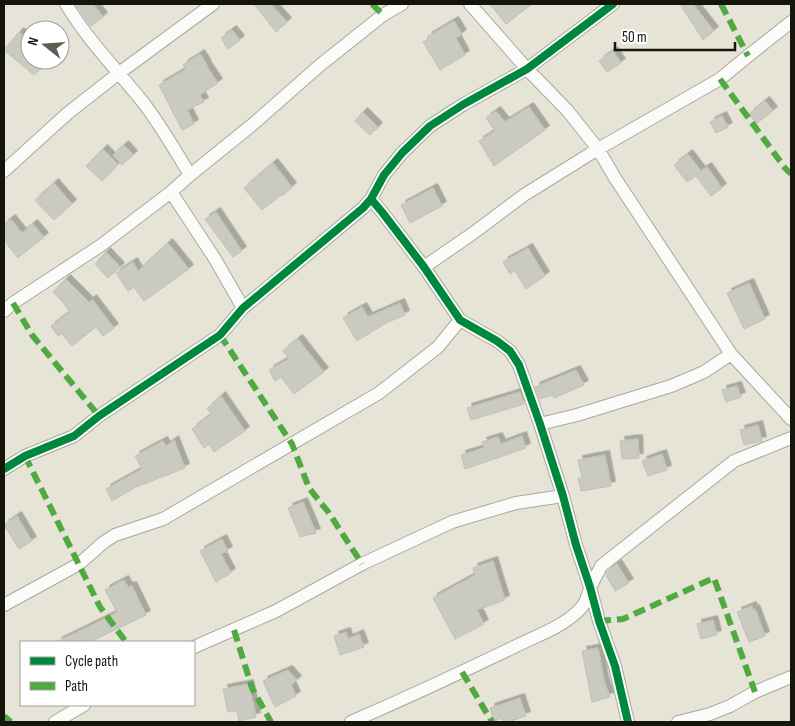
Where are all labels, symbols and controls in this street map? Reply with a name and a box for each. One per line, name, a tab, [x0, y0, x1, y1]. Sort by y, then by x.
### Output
north arrow	[20, 20, 70, 70]
scale bar	[615, 20, 735, 52]
text: 50 m	[622, 28, 647, 47]
text: N	[24, 35, 42, 47]
legend	[20, 641, 195, 706]
text: Cycle path	[65, 652, 118, 671]
text: Path	[65, 677, 88, 696]

